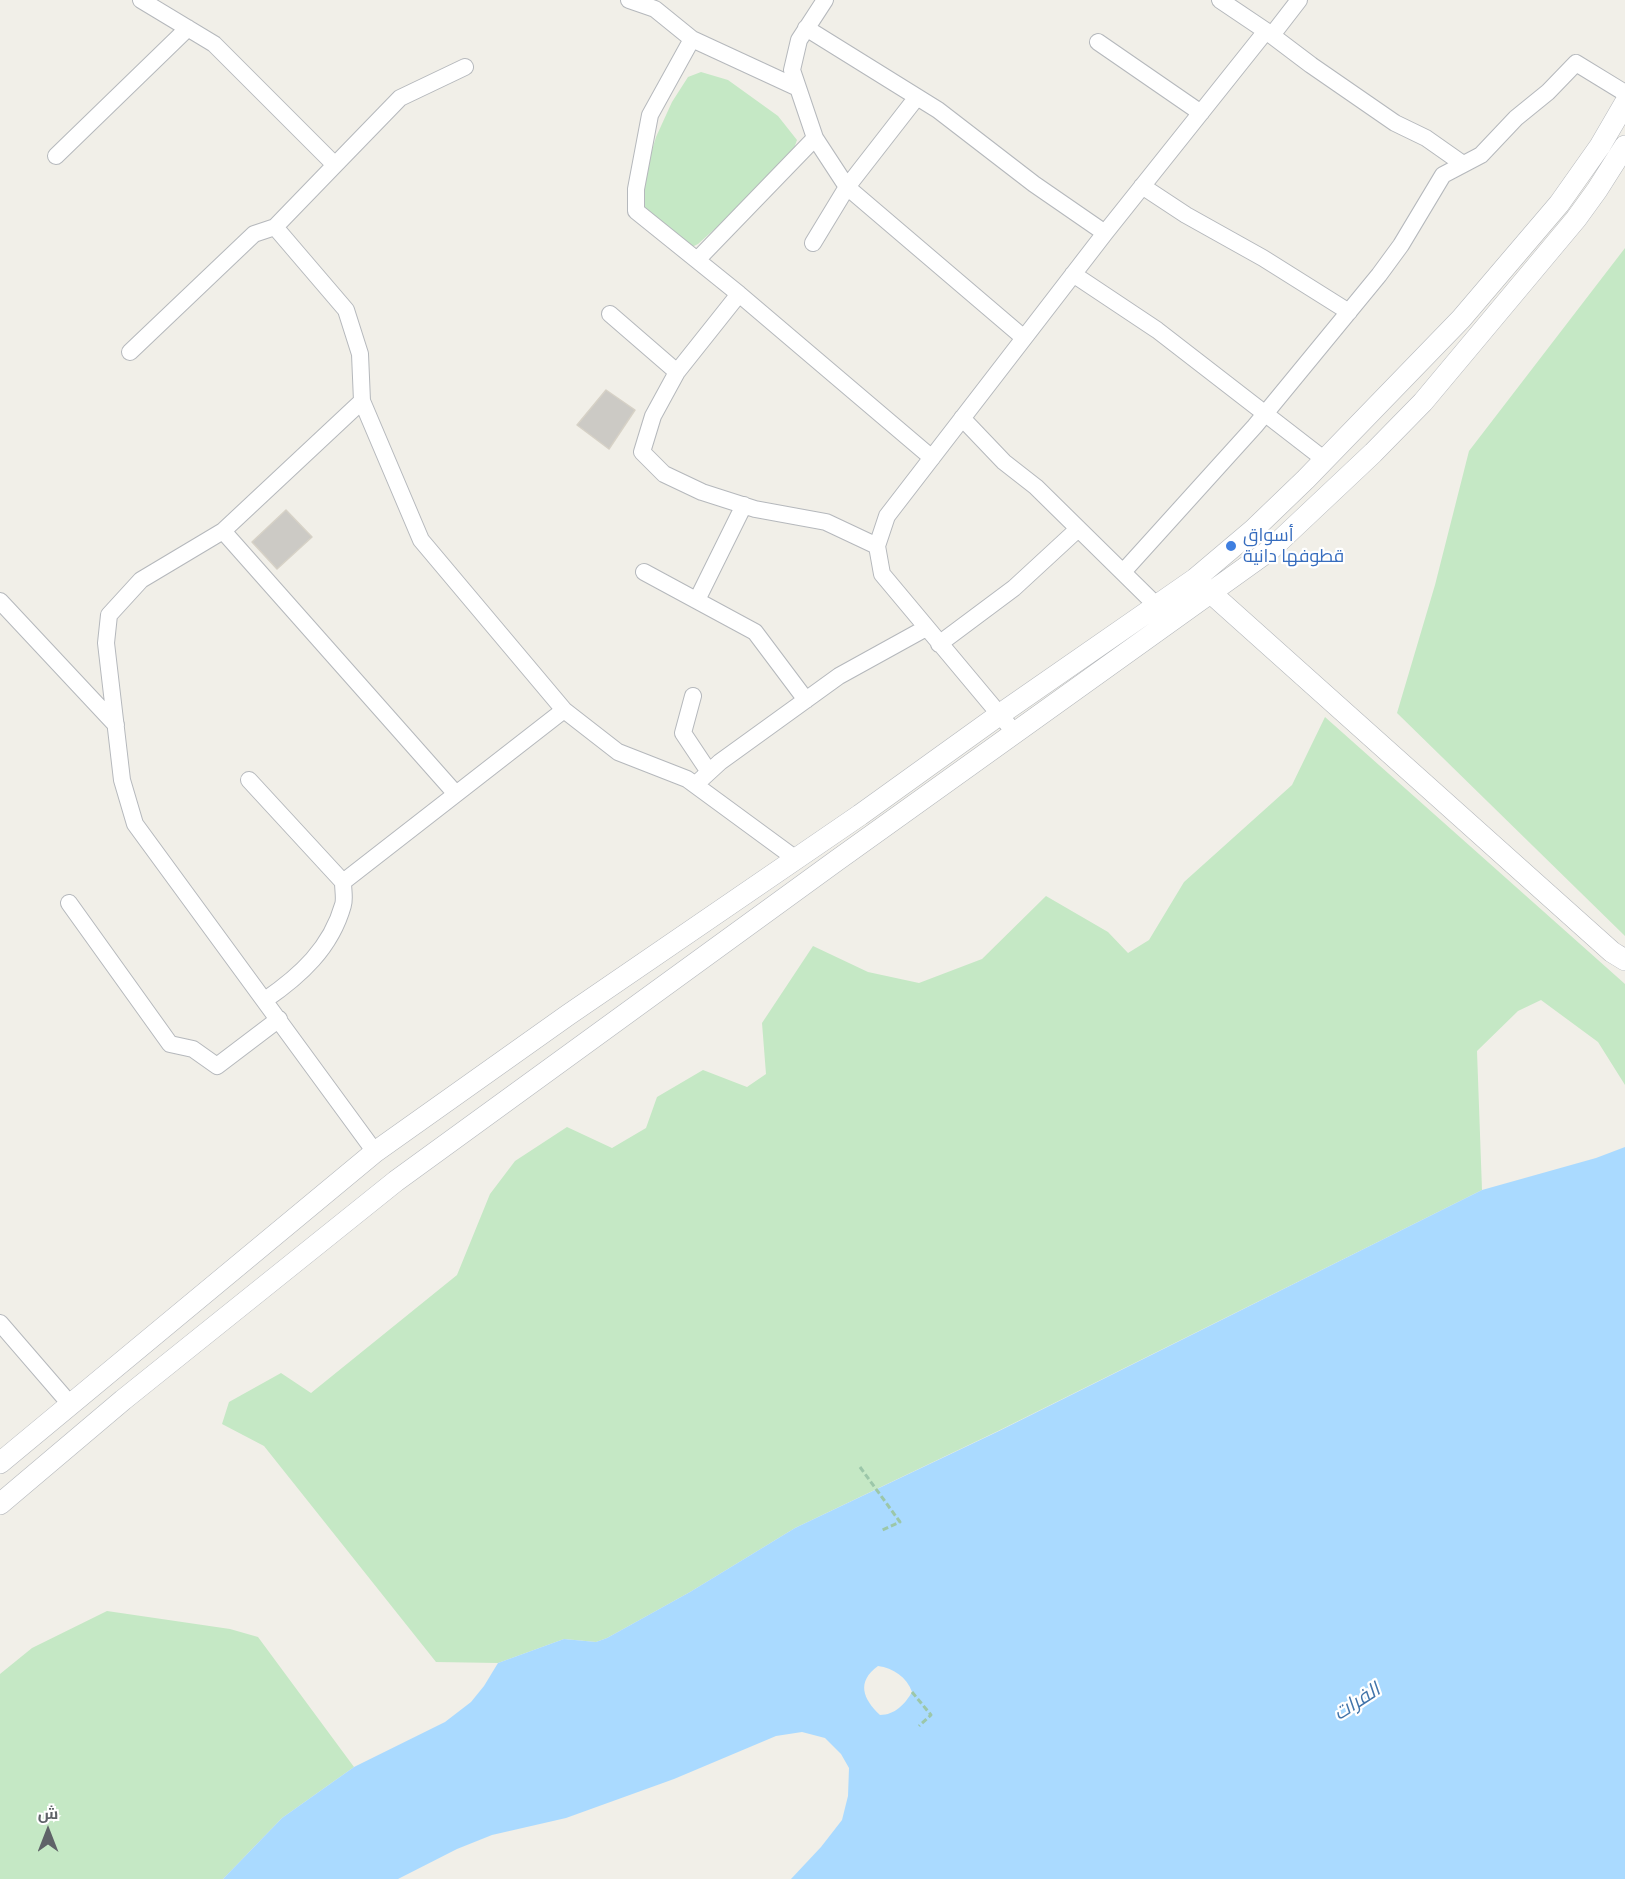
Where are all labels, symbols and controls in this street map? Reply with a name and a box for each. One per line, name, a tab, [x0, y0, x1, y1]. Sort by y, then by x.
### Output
place label: أسواق قطوفها دانية	[1243, 525, 1344, 568]
marker: أسواق قطوفها دانية	[1224, 539, 1238, 553]
water label: الفرات	[1329, 1678, 1385, 1726]
north arrow	[18, 1801, 78, 1861]
text: ش	[38, 1803, 58, 1823]

